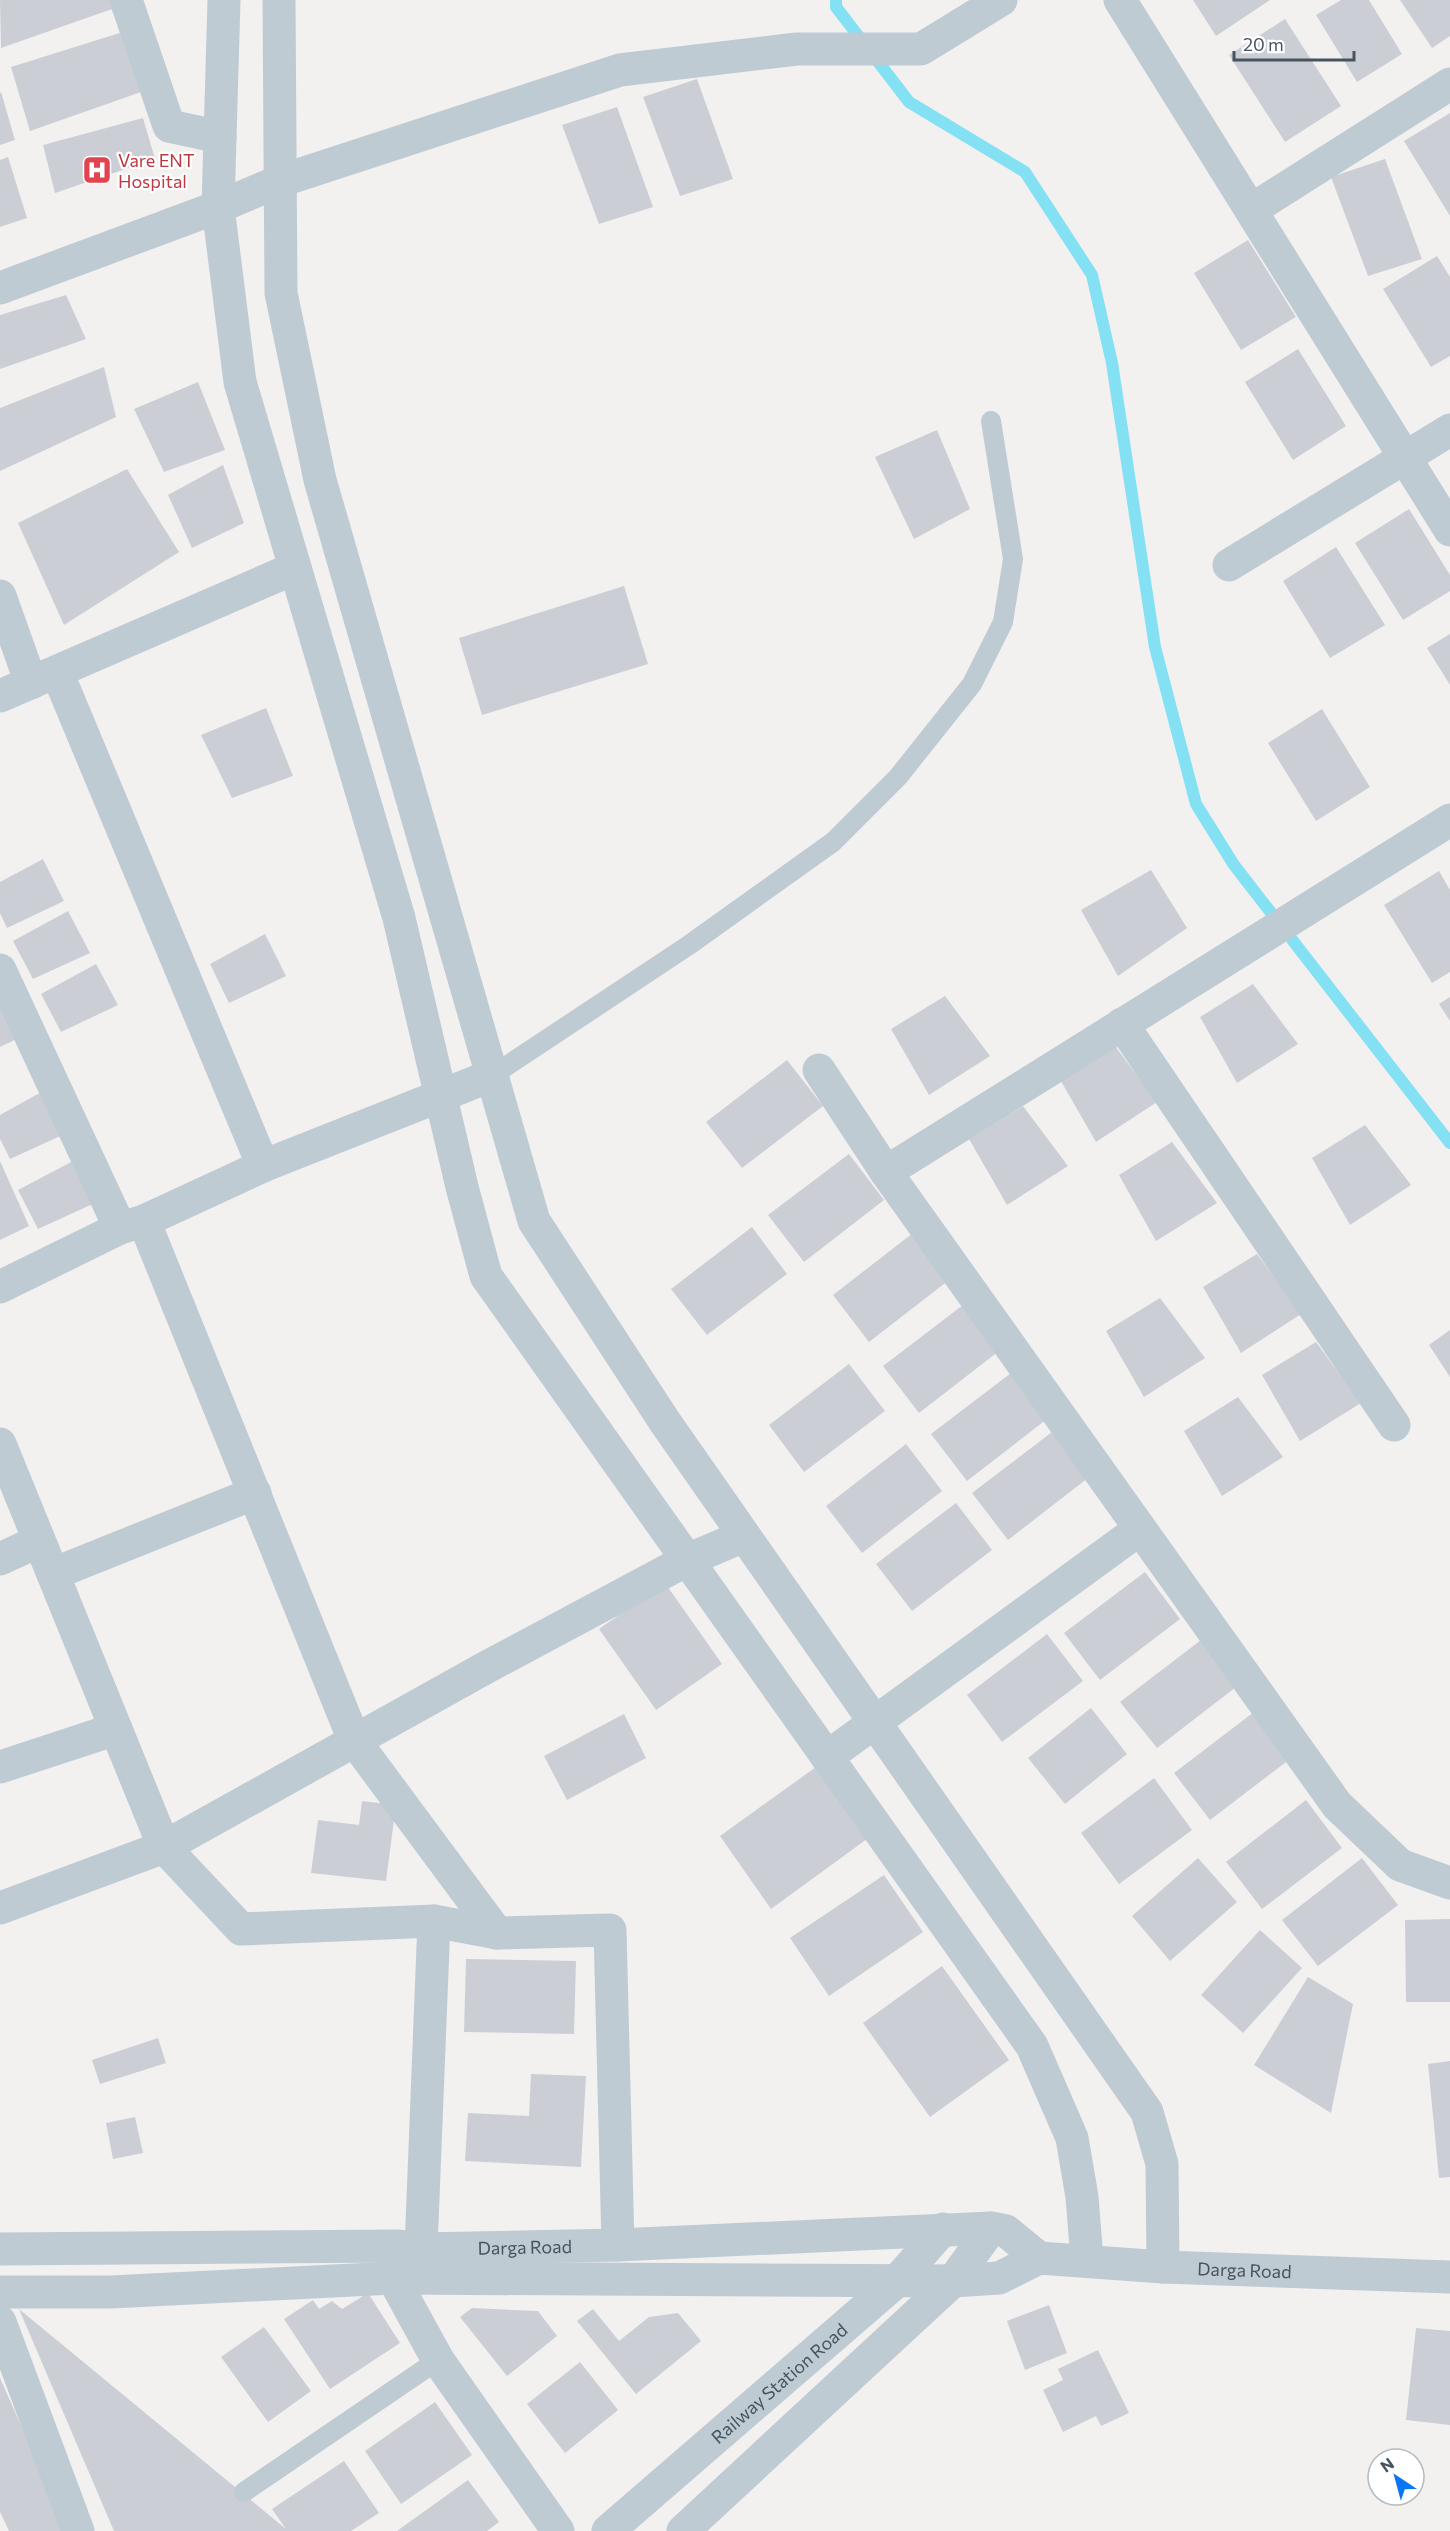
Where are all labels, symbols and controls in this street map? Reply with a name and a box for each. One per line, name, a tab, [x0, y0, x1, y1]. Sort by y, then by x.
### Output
scale bar	[1234, 24, 1354, 62]
text: 20 m	[1243, 33, 1284, 55]
place label: Vare ENT Hospital	[118, 149, 194, 192]
hospital icon: Vare ENT Hospital	[81, 154, 113, 186]
street label: Darga Road	[477, 2235, 572, 2259]
street label: Darga Road	[1197, 2257, 1292, 2282]
street label: Railway Station Road	[706, 2318, 851, 2448]
north arrow	[1366, 2447, 1426, 2507]
text: N	[1376, 2453, 1397, 2476]

